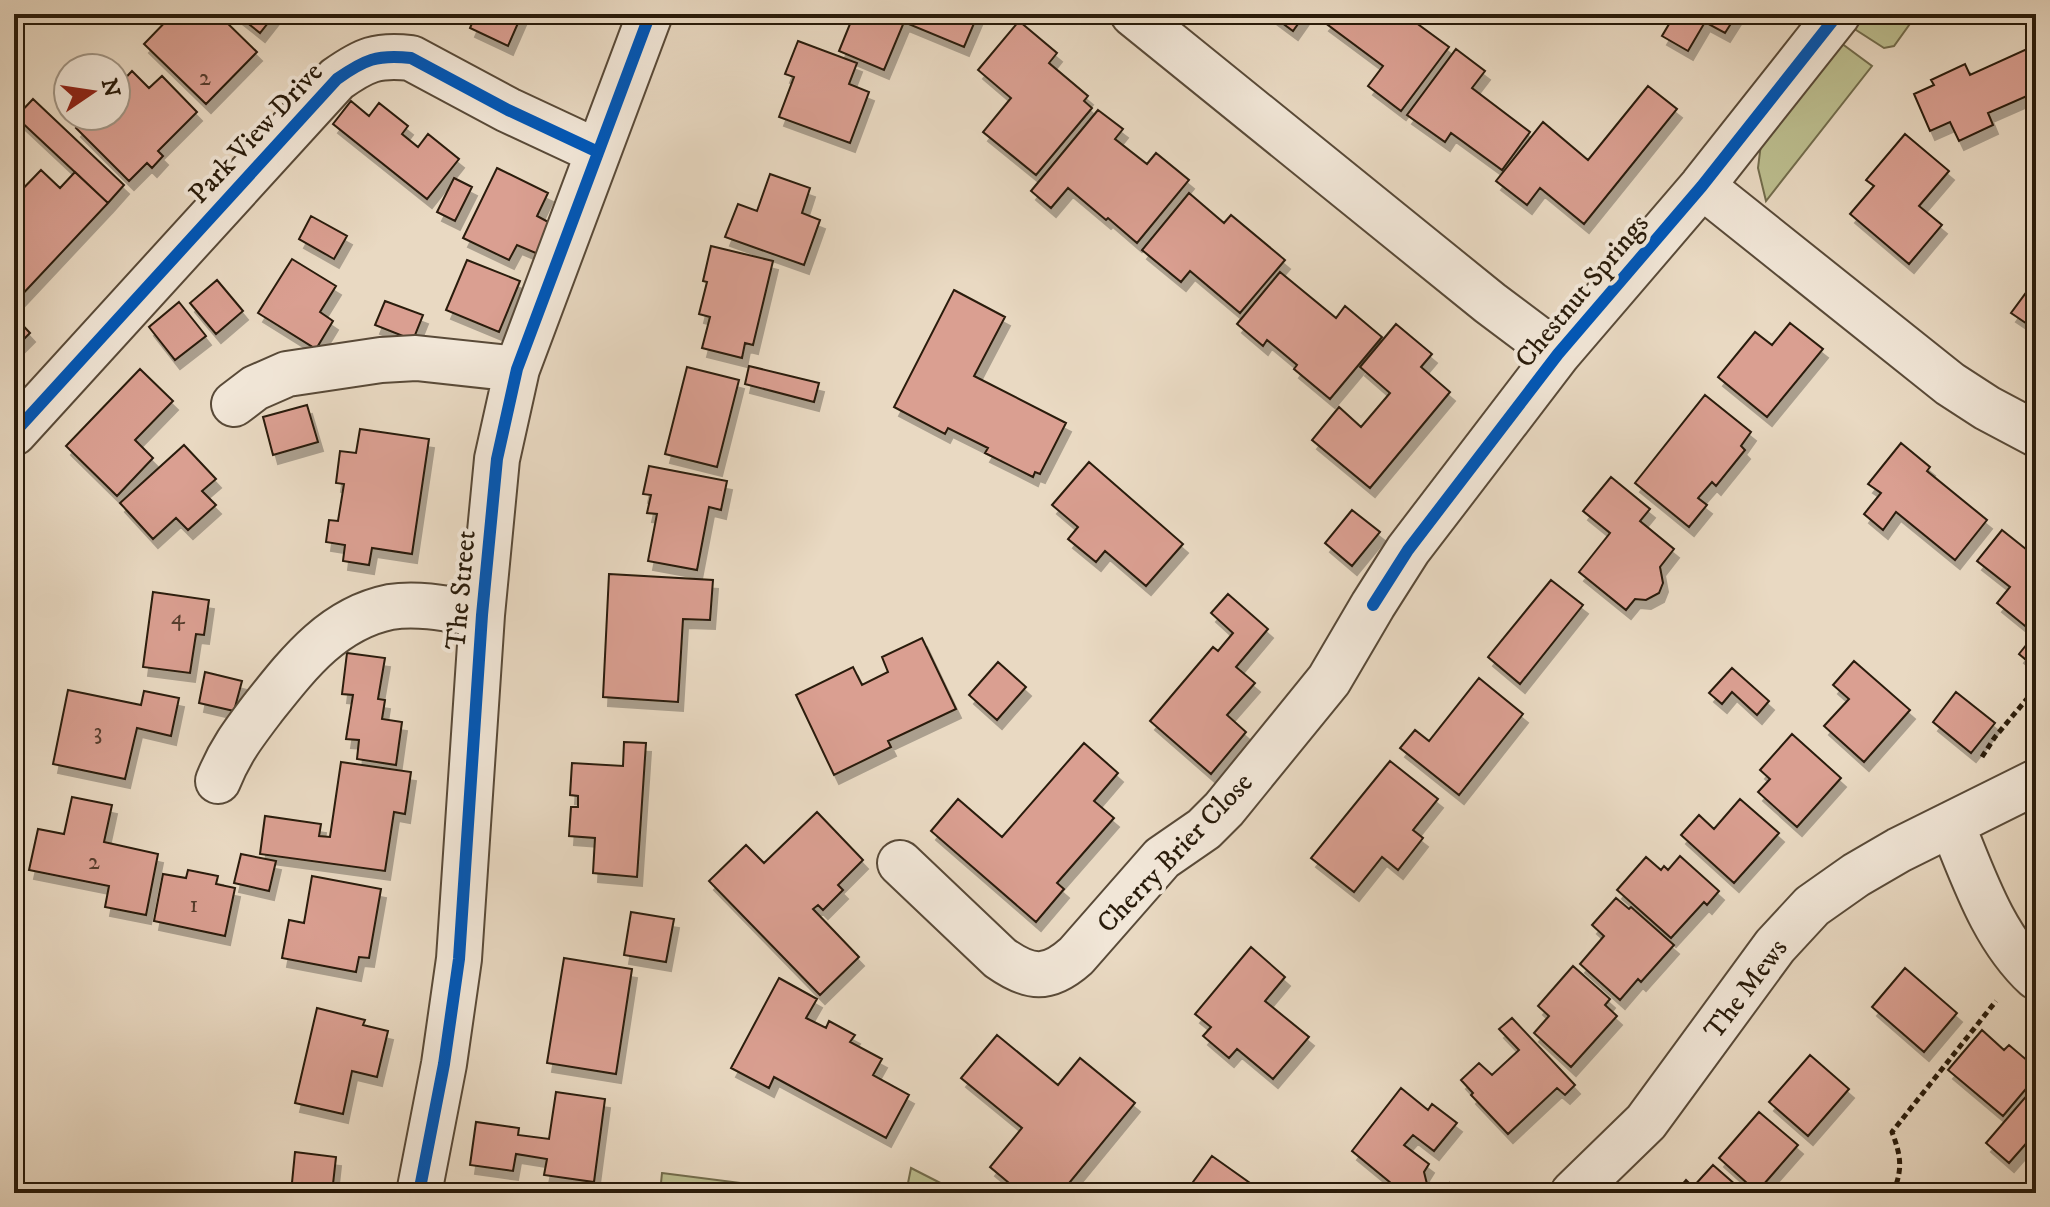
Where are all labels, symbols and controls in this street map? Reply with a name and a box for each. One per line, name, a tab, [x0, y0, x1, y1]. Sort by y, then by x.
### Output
north arrow	[52, 52, 132, 132]
street label: Park View Drive	[182, 55, 330, 211]
house number: 2	[199, 63, 211, 93]
text: N	[95, 76, 125, 100]
street label: Chestnut Springs	[1508, 207, 1656, 375]
street label: The Street	[438, 529, 484, 651]
house number: 4	[171, 602, 186, 632]
house number: 3	[94, 717, 102, 747]
street label: Cherry Brier Close	[1090, 765, 1260, 941]
house number: 2	[88, 847, 100, 877]
house number: 1	[190, 890, 198, 920]
street label: The Mews	[1697, 932, 1795, 1046]

